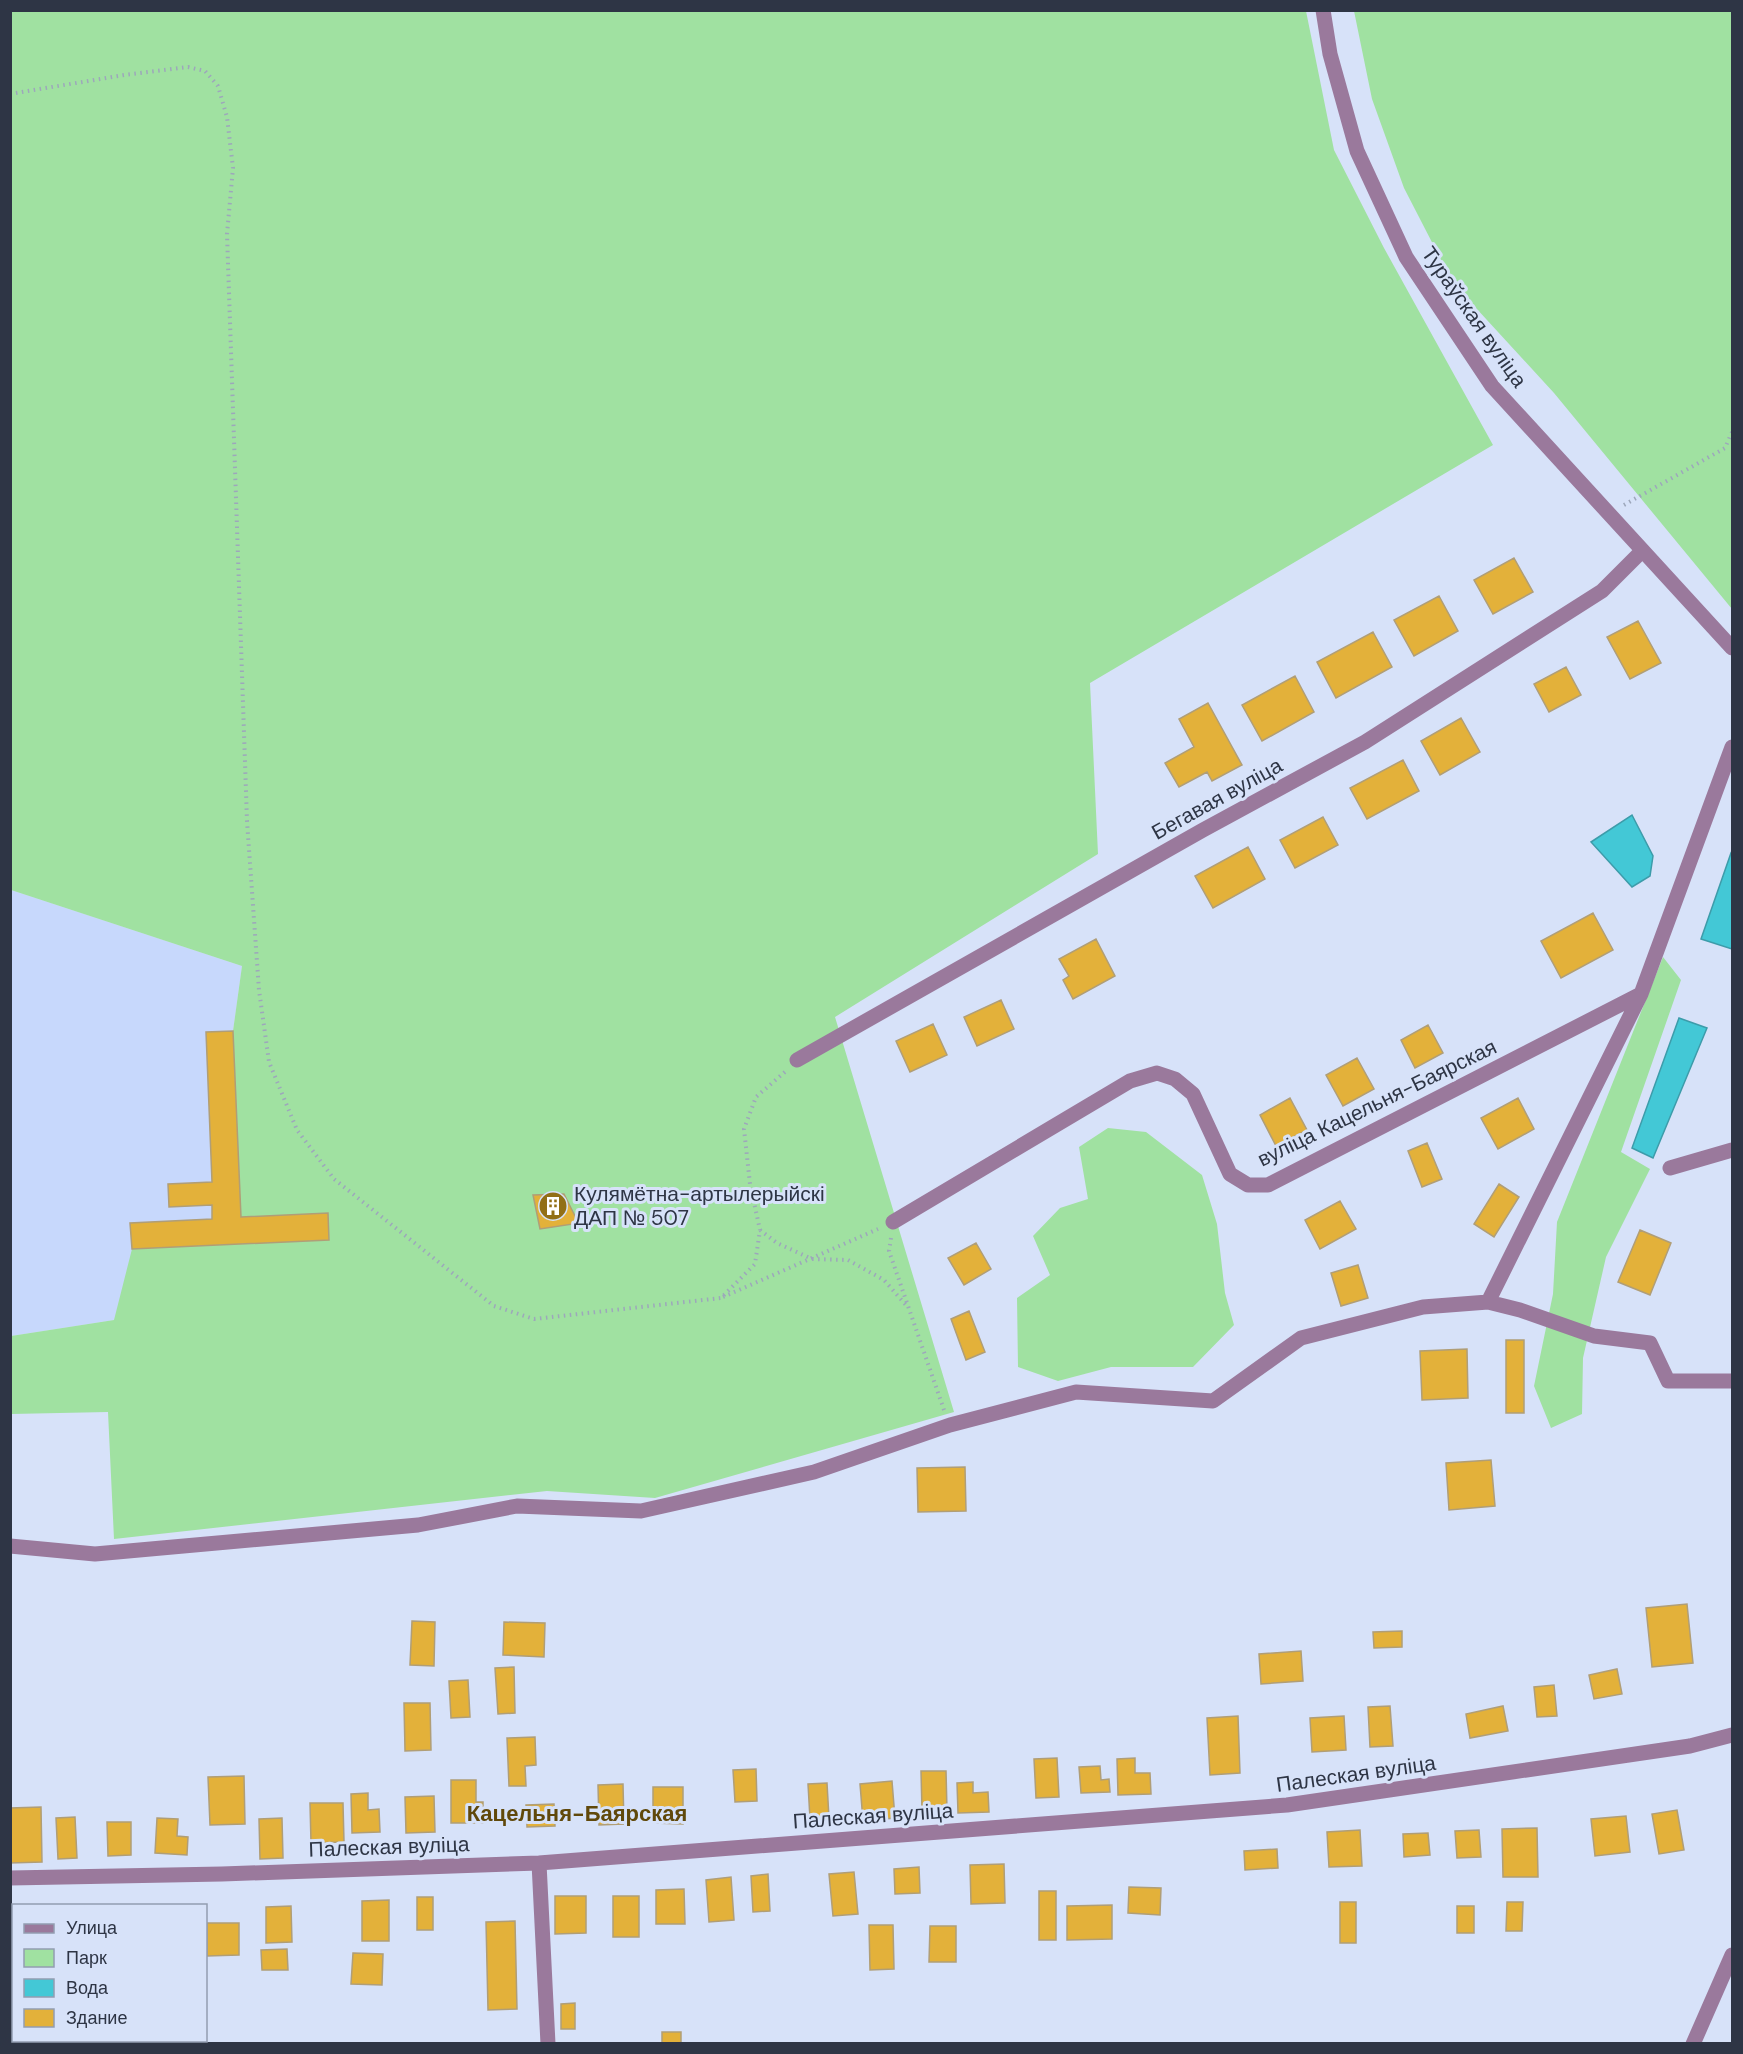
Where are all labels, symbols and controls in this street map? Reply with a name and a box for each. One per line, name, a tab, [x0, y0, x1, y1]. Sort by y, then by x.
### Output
street label: Тураўская вуліца	[1415, 241, 1533, 393]
street label: Бегавая вуліца	[1147, 751, 1288, 846]
street label: вуліца Кацельня-Баярская	[1253, 1033, 1501, 1173]
place label: Кулямётна-артылерыйскі ДАП № 507	[574, 1180, 825, 1232]
building icon: Кулямётна-артылерыйскі ДАП № 507	[537, 1190, 569, 1222]
street label: Палеская вуліца	[1274, 1749, 1438, 1799]
street label: Палеская вуліца	[792, 1796, 955, 1836]
district label: Кацельня-Баярская	[467, 1799, 687, 1828]
street label: Палеская вуліца	[308, 1830, 470, 1864]
legend	[12, 1904, 207, 2042]
text: Улица	[66, 1916, 118, 1940]
text: Парк	[66, 1946, 107, 1970]
text: Вода	[66, 1976, 109, 2000]
text: Здание	[66, 2006, 127, 2030]

